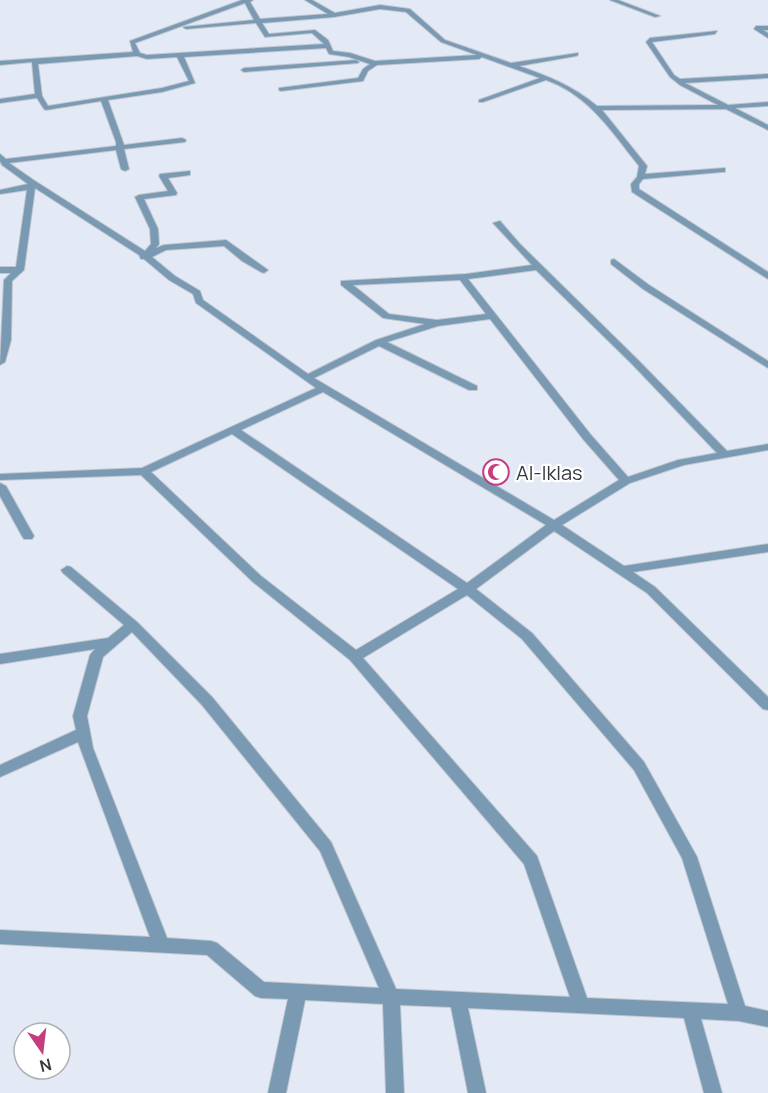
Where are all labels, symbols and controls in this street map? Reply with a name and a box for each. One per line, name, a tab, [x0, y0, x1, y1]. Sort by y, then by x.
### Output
mosque icon: Al-Iklas	[481, 457, 511, 487]
place label: Al-Iklas	[516, 459, 583, 486]
north arrow	[12, 1021, 72, 1081]
text: N	[37, 1053, 54, 1078]

